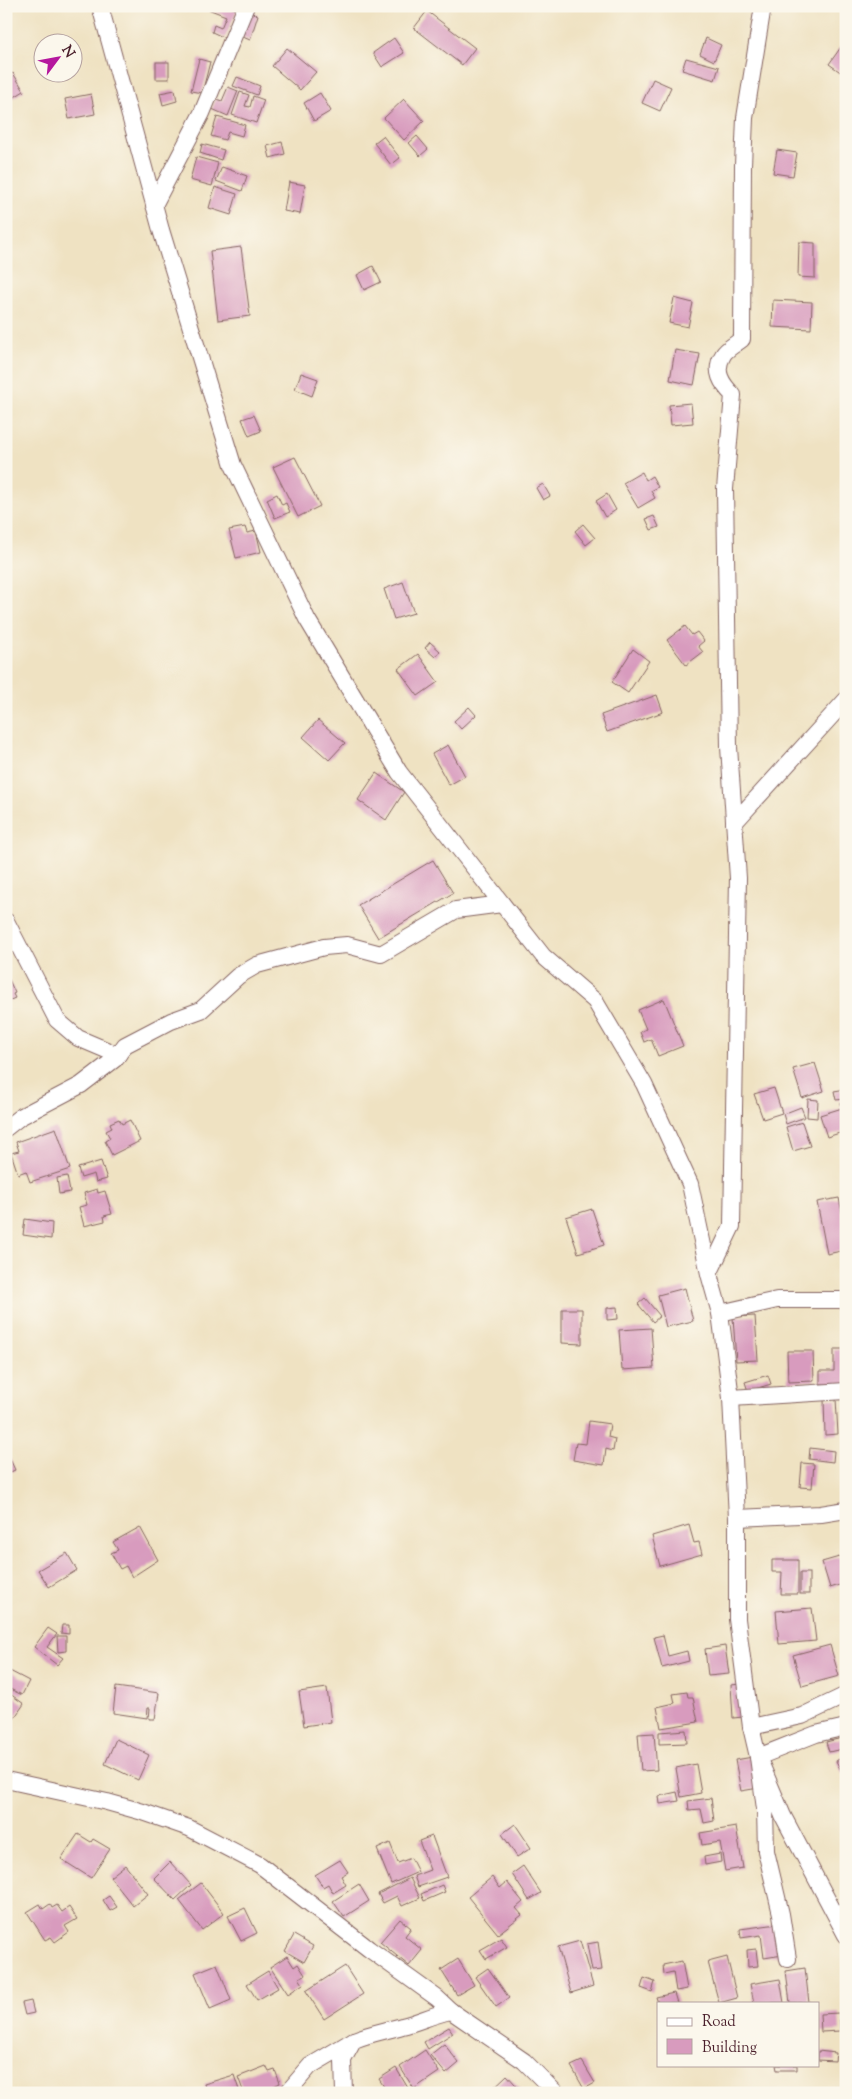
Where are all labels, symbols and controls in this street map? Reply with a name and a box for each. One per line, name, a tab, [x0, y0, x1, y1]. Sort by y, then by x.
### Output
north arrow	[32, 32, 82, 82]
text: N	[56, 42, 79, 62]
legend	[657, 2002, 820, 2066]
text: Road	[702, 2012, 736, 2033]
text: Building	[702, 2038, 757, 2059]

